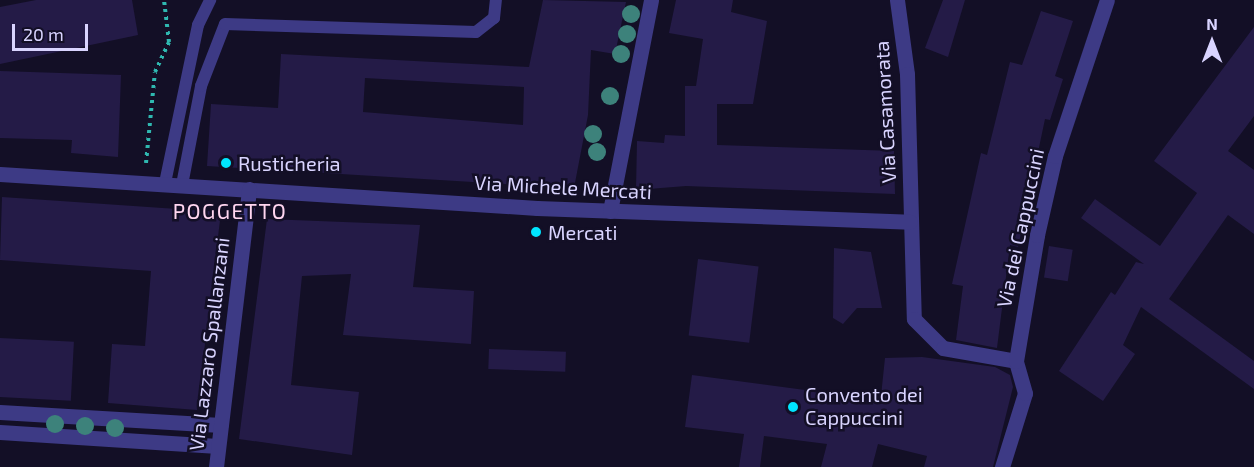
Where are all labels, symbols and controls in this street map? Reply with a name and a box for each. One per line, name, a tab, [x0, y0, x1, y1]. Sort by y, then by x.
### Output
scale bar	[15, 12, 92, 50]
north arrow	[1182, 12, 1242, 72]
text: N	[1206, 14, 1218, 33]
text: 20 m	[23, 23, 64, 45]
street label: Via Casamorata	[869, 40, 901, 184]
street label: Via dei Cappuccini	[991, 146, 1049, 310]
place label: Rusticheria	[238, 151, 341, 175]
marker: Rusticheria	[219, 156, 233, 170]
street label: Via Michele Mercati	[474, 170, 652, 204]
district label: POGGETTO	[173, 198, 287, 224]
place label: Mercati	[548, 220, 617, 244]
marker: Mercati	[529, 225, 543, 239]
street label: Via Lazzaro Spallanzani	[184, 236, 234, 452]
place label: Convento dei Cappuccini	[805, 383, 923, 430]
marker: Convento dei Cappuccini	[786, 400, 800, 414]

